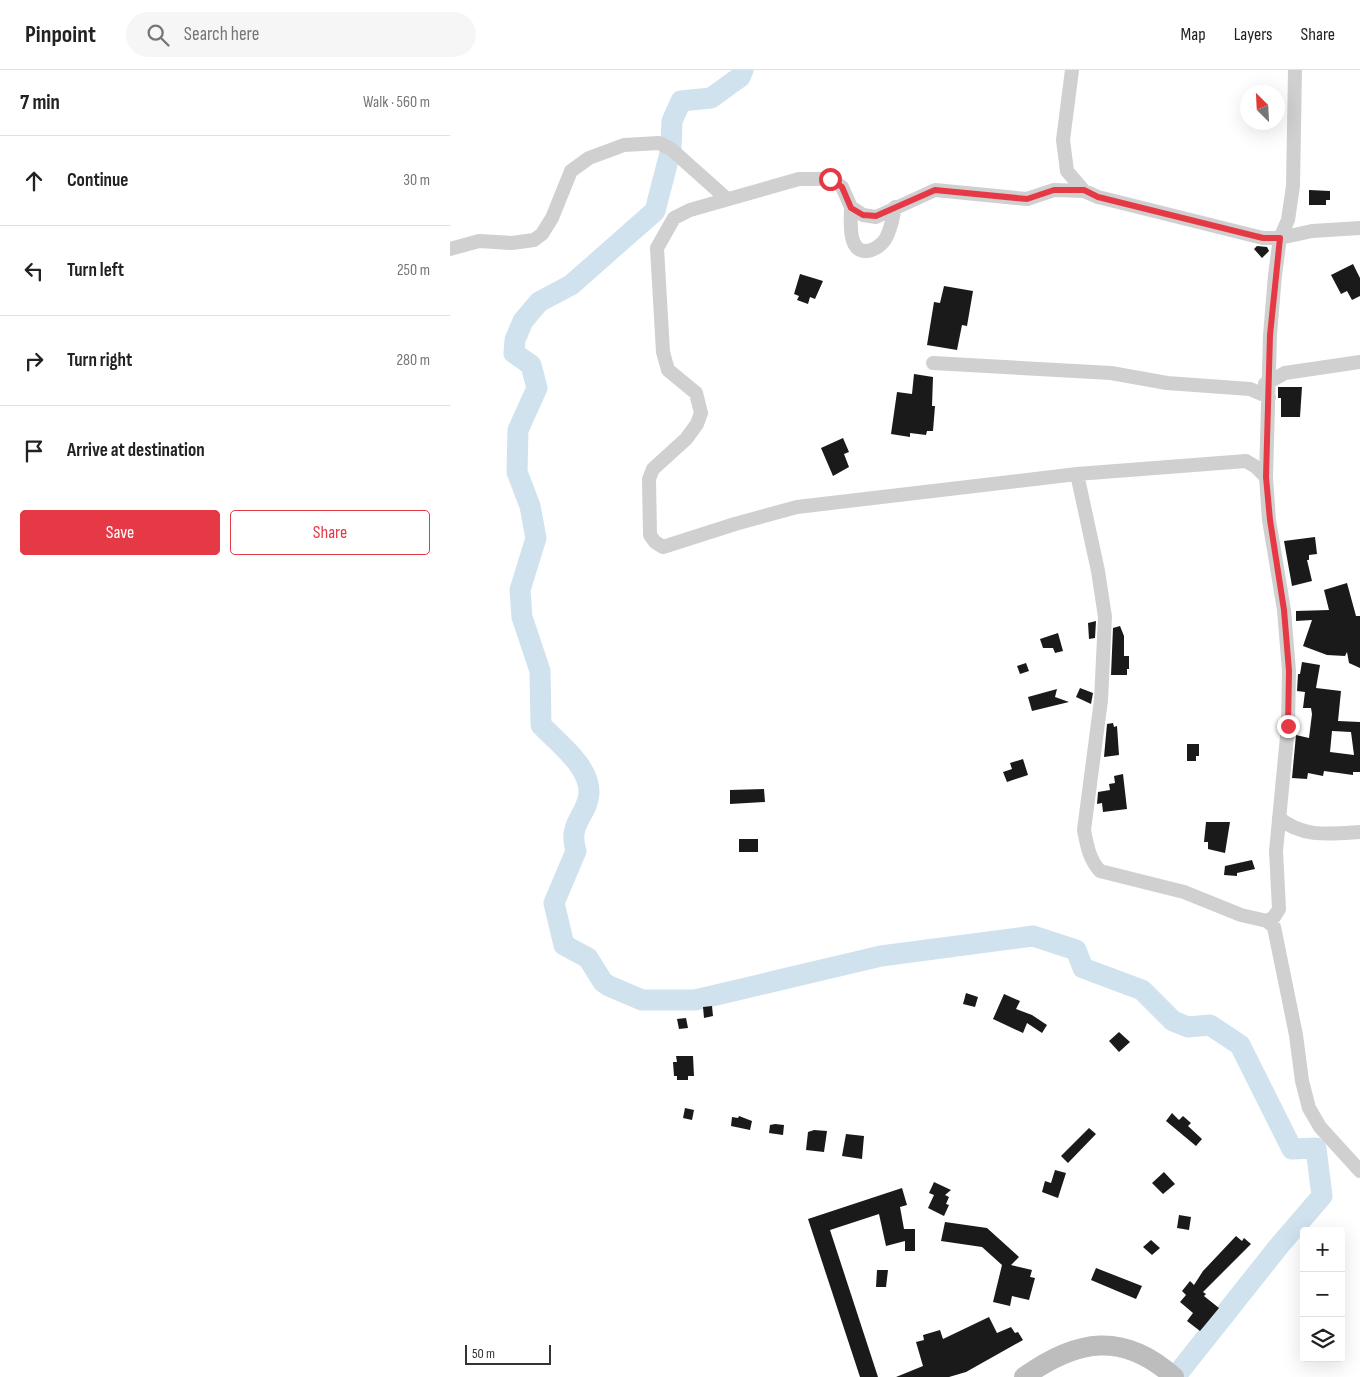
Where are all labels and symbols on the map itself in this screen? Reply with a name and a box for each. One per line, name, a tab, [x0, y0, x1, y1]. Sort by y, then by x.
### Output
north arrow	[1240, 85, 1285, 130]
route start	[819, 168, 842, 191]
route end	[1277, 715, 1300, 738]
scale bar	[465, 1342, 551, 1365]

